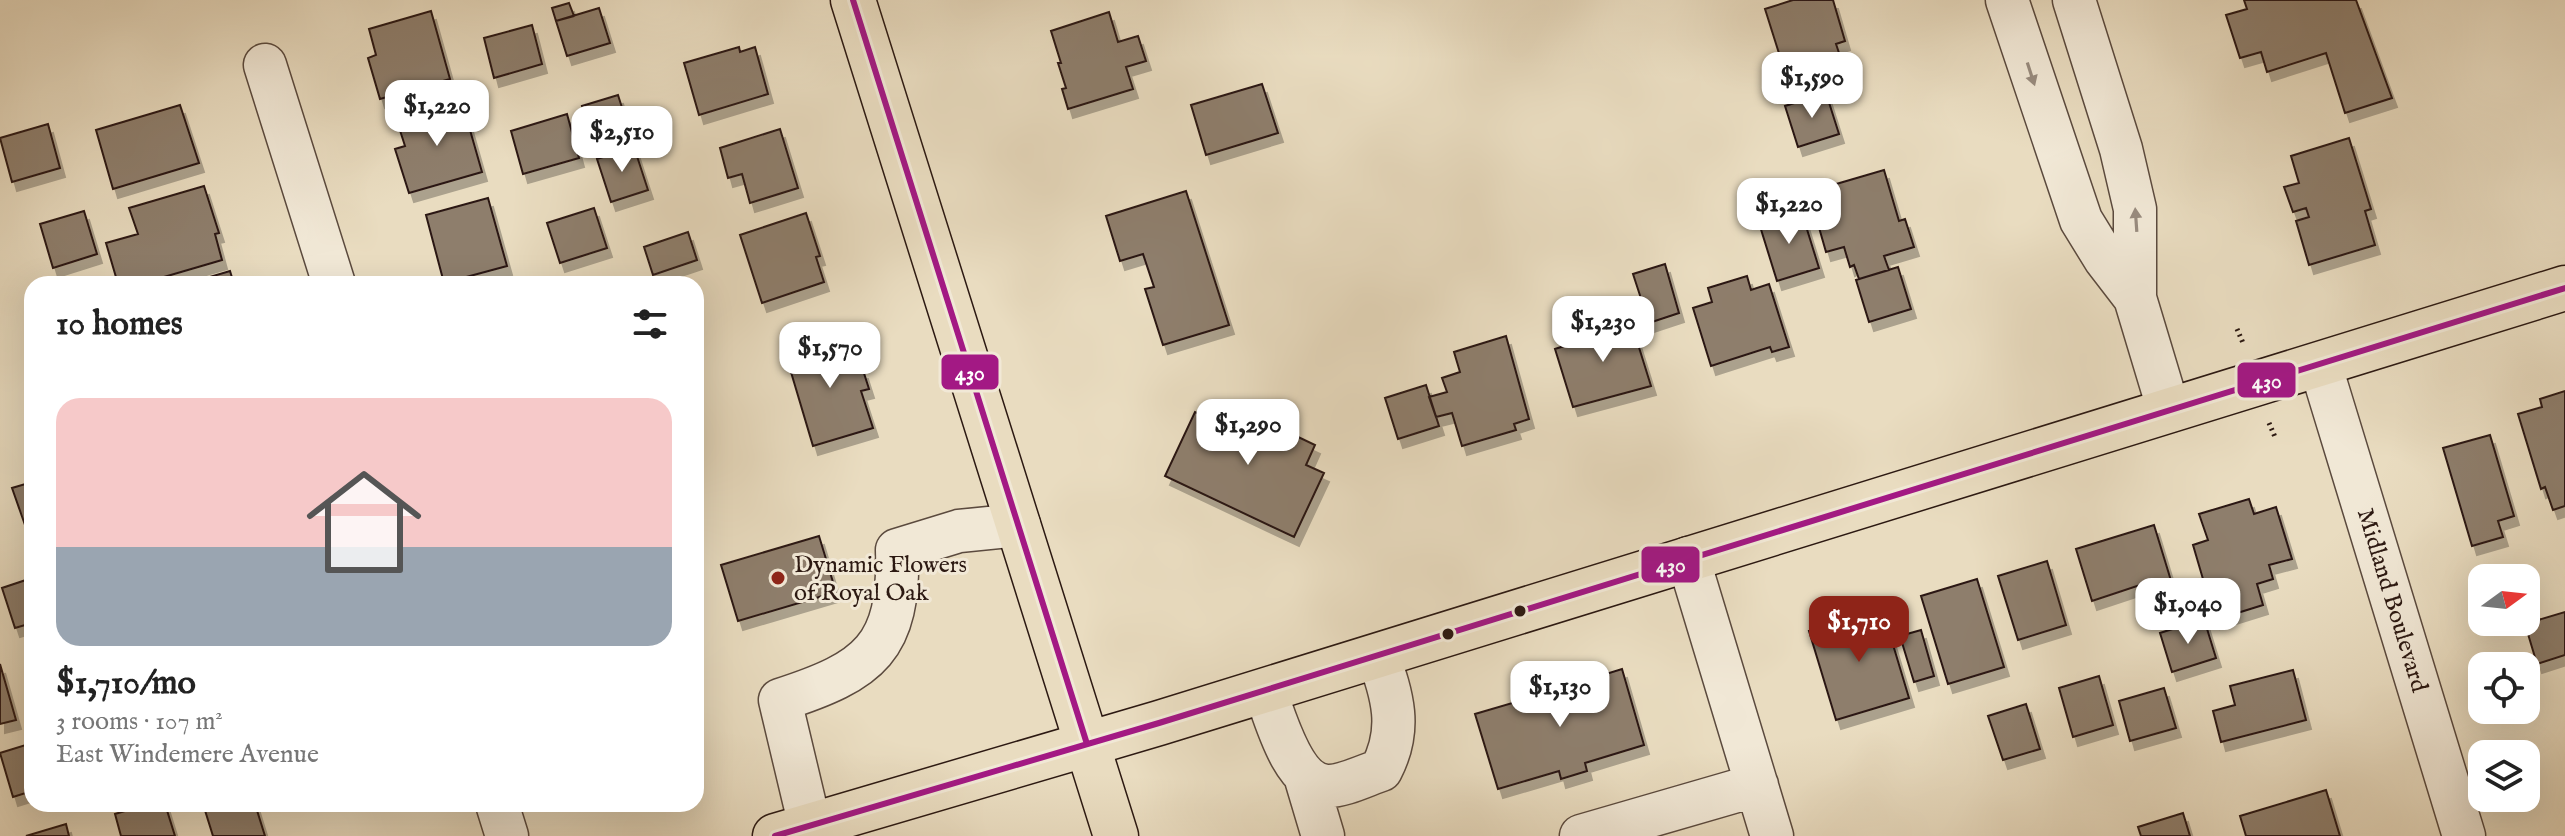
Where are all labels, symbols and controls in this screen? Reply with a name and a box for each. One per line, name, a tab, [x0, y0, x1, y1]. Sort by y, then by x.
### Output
pin: $1,590	[1747, 52, 1877, 120]
text: $1,590	[1780, 61, 1844, 94]
one-way arrow	[2025, 63, 2038, 87]
pin: $1,220	[372, 80, 502, 148]
text: $1,220	[403, 89, 471, 122]
pin: $2,510	[557, 106, 687, 174]
text: $2,510	[589, 115, 655, 148]
pin: $1,220	[1724, 178, 1854, 246]
text: $1,220	[1755, 187, 1823, 220]
one-way arrow	[2129, 207, 2142, 232]
pin: $1,230	[1538, 296, 1668, 364]
icon: filters	[628, 302, 672, 346]
text: 10 homes	[56, 303, 183, 346]
text: $1,230	[1570, 305, 1636, 338]
pin: $1,570	[765, 322, 895, 390]
text: $1,570	[797, 331, 863, 364]
line badge: 430	[940, 353, 1000, 391]
text: 430	[955, 360, 985, 388]
line badge: 430	[2236, 361, 2297, 399]
text: 430	[2252, 368, 2282, 396]
pin: $1,290	[1183, 399, 1313, 467]
text: $1,290	[1214, 408, 1282, 441]
icon: home	[292, 450, 436, 594]
street label: Midland Boulevard	[2349, 505, 2434, 696]
line badge: 430	[1640, 545, 1701, 584]
place label: Dynamic Flowers of Royal Oak	[794, 550, 967, 609]
text: 430	[1656, 552, 1686, 580]
north arrow	[2468, 564, 2540, 636]
map controls	[2468, 564, 2540, 812]
marker: Dynamic Flowers of Royal Oak	[769, 569, 787, 587]
pin: $1,040	[2123, 578, 2253, 646]
text: $1,040	[2153, 587, 2223, 620]
pin: $1,710	[1794, 596, 1924, 664]
unlabelled marker	[1512, 603, 1528, 619]
text: $1,710	[1827, 605, 1891, 638]
unlabelled marker	[1440, 626, 1456, 642]
button: locate	[2468, 652, 2540, 724]
pin: $1,130	[1495, 661, 1625, 729]
text: $1,710/mo	[56, 662, 196, 705]
text: $1,130	[1528, 670, 1592, 703]
text: 3 rooms · 107 m²	[56, 705, 223, 738]
text: East Windemere Avenue	[56, 738, 319, 771]
button: layers	[2468, 740, 2540, 812]

